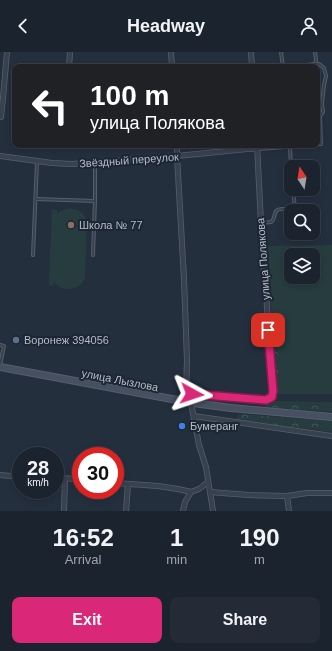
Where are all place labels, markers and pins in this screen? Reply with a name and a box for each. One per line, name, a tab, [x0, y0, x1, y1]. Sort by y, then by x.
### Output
place label: Школа № 77	[79, 219, 143, 231]
marker: Школа № 77	[66, 220, 76, 230]
pin	[251, 313, 285, 347]
place label: Воронеж 394056	[24, 334, 109, 346]
marker: Воронеж 394056	[11, 335, 21, 345]
place label: Бумеранг	[190, 420, 238, 432]
marker: Бумеранг	[177, 421, 187, 431]

